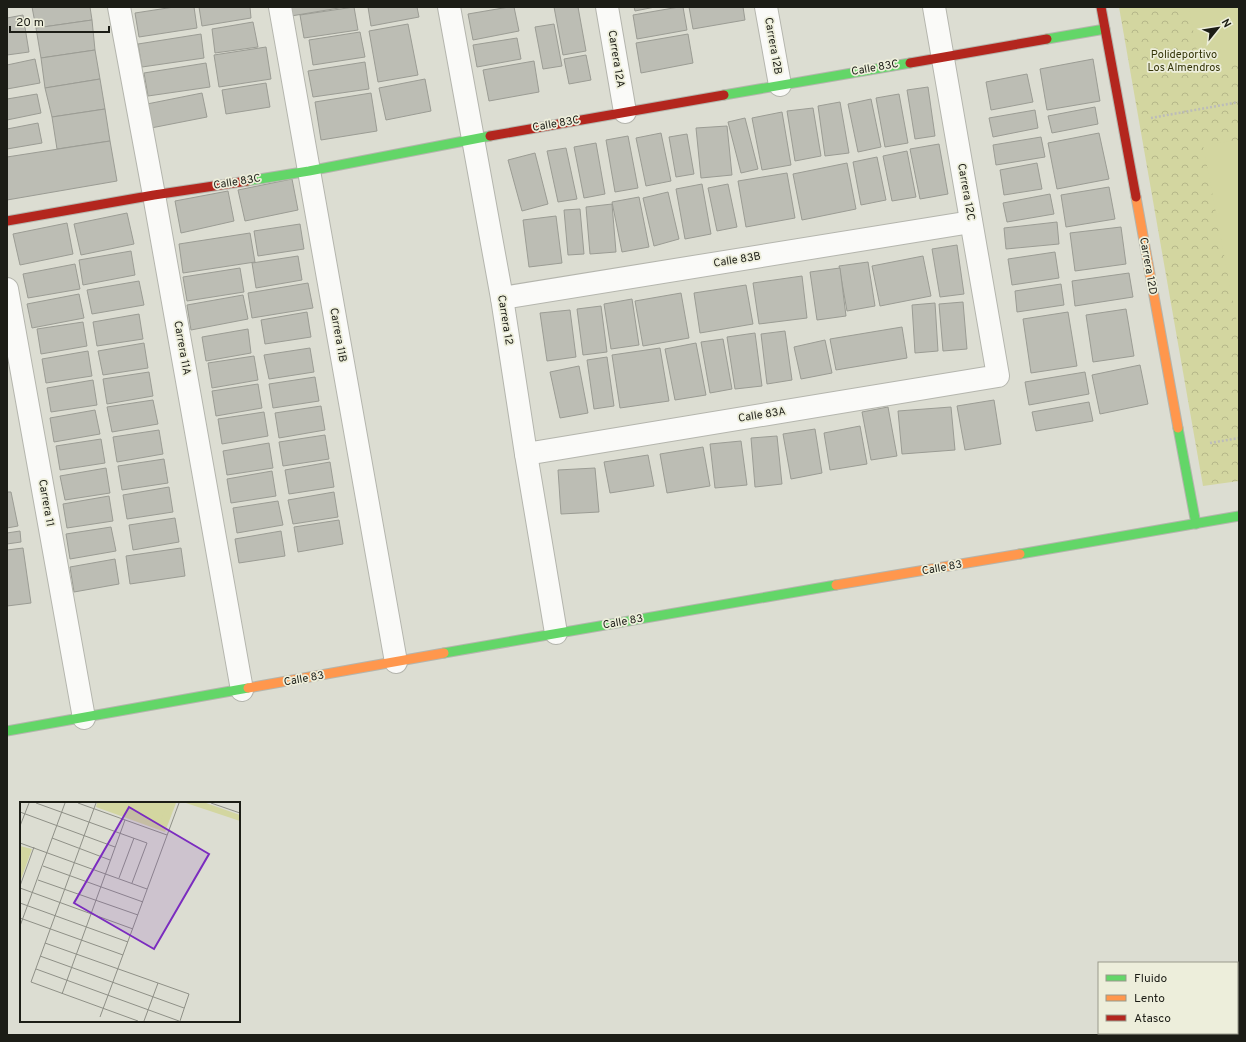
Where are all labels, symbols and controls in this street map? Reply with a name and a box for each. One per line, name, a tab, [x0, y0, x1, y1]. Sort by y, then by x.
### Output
scale bar	[10, 8, 109, 34]
north arrow	[1198, 8, 1238, 48]
text: 20 m	[16, 15, 44, 31]
street label: Carrera 12B	[761, 16, 785, 76]
text: N	[1218, 17, 1234, 30]
street label: Carrera 12A	[605, 29, 627, 89]
park label: Polideportivo Los Almendros	[1147, 48, 1221, 75]
street label: Calle 83C	[850, 57, 900, 79]
street label: Calle 83C	[531, 113, 581, 135]
street label: Carrera 12C	[954, 162, 978, 222]
street label: Calle 83C	[212, 171, 262, 193]
street label: Carrera 12D	[1136, 236, 1160, 296]
street label: Calle 83B	[712, 249, 762, 271]
street label: Carrera 12	[494, 294, 516, 346]
street label: Carrera 11B	[326, 307, 350, 363]
street label: Carrera 11A	[170, 320, 194, 376]
street label: Calle 83A	[737, 404, 787, 426]
street label: Carrera 11	[35, 478, 57, 528]
street label: Calle 83	[921, 558, 963, 578]
street label: Calle 83	[602, 612, 644, 632]
street label: Calle 83	[283, 669, 325, 689]
inset map	[20, 802, 240, 1022]
legend	[1098, 962, 1238, 1034]
text: Fluido	[1134, 971, 1167, 987]
text: Lento	[1134, 991, 1165, 1007]
text: Atasco	[1134, 1011, 1171, 1027]

